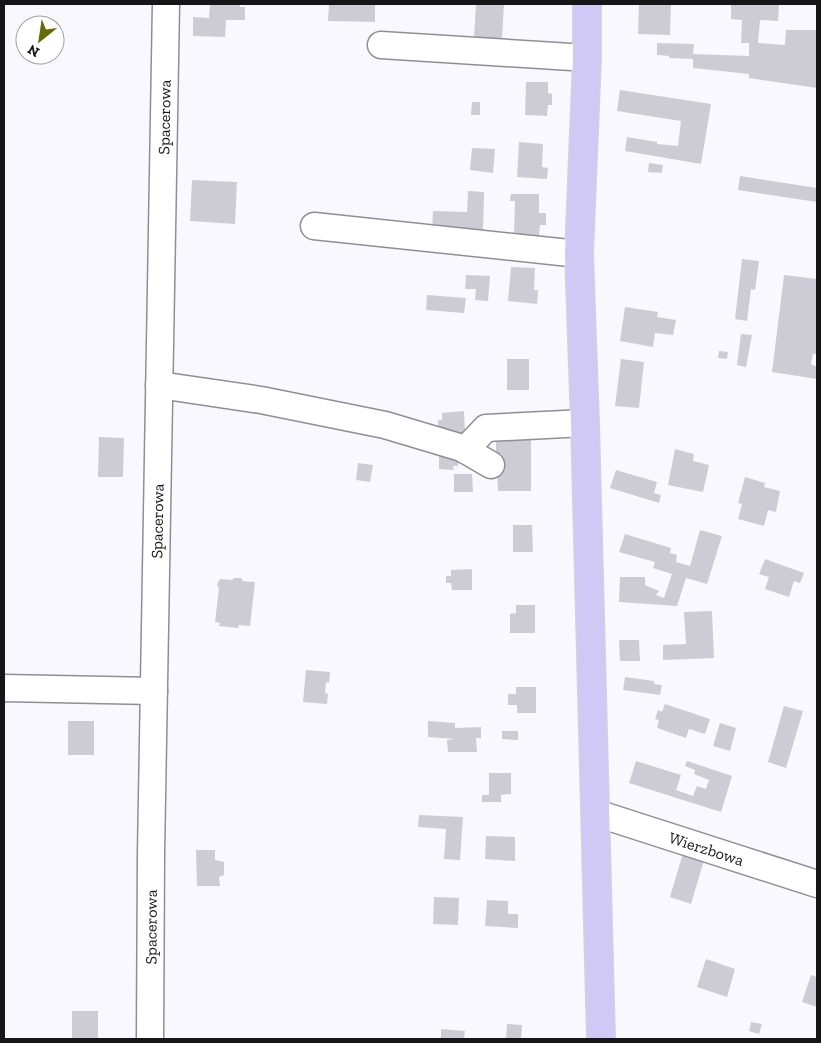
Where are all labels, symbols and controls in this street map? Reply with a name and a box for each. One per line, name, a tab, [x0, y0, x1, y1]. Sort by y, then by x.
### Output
north arrow	[15, 15, 65, 65]
text: N	[25, 41, 43, 61]
street label: Spacerowa	[154, 79, 174, 155]
street label: Spacerowa	[147, 483, 167, 559]
street label: Wierzbowa	[667, 828, 746, 869]
street label: Spacerowa	[141, 889, 160, 964]

